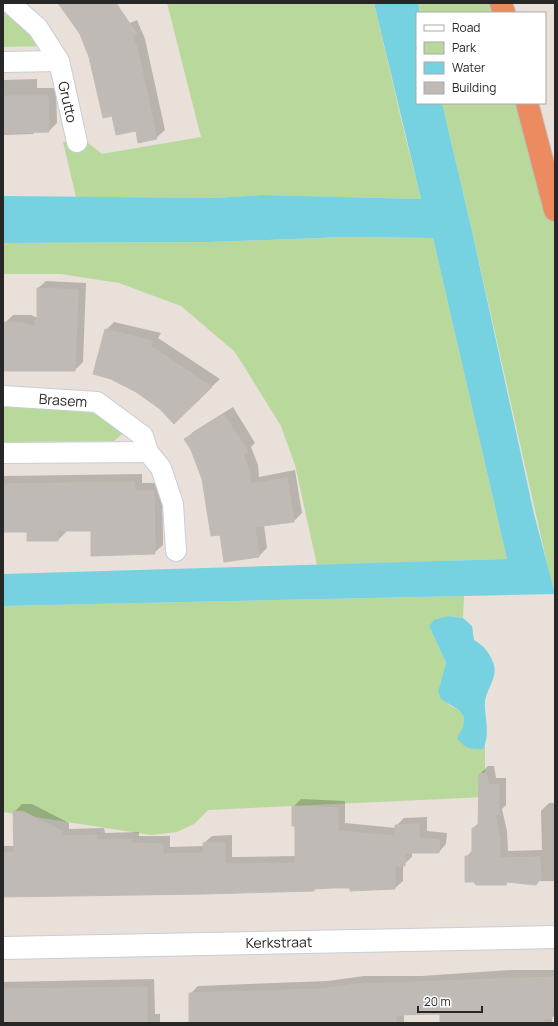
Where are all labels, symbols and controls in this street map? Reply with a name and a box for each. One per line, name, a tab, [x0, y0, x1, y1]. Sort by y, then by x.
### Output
legend	[416, 12, 546, 104]
text: Road	[452, 19, 480, 36]
text: Park	[452, 39, 477, 56]
text: Water	[452, 59, 486, 76]
street label: Grutto	[54, 79, 82, 125]
text: Building	[452, 79, 496, 96]
street label: Brasem	[38, 389, 88, 411]
street label: Kerkstraat	[246, 932, 313, 952]
scale bar	[418, 988, 482, 1014]
text: 20 m	[424, 993, 451, 1010]

